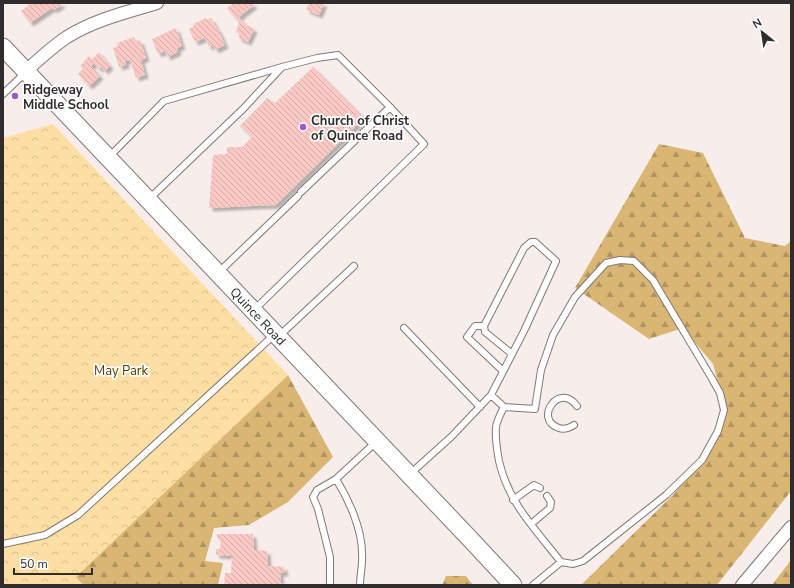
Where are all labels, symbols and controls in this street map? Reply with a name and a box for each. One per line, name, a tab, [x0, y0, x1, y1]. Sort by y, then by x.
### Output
north arrow	[742, 12, 782, 52]
text: N	[750, 15, 765, 32]
place label: Ridgeway Middle School	[23, 81, 110, 114]
marker: Ridgeway Middle School	[10, 91, 20, 101]
place label: Church of Christ of Quince Road	[311, 112, 410, 145]
marker: Church of Christ of Quince Road	[298, 122, 308, 132]
street label: Quince Road	[226, 284, 290, 350]
park label: May Park	[94, 362, 148, 380]
scale bar	[14, 550, 92, 576]
text: 50 m	[20, 556, 48, 572]

